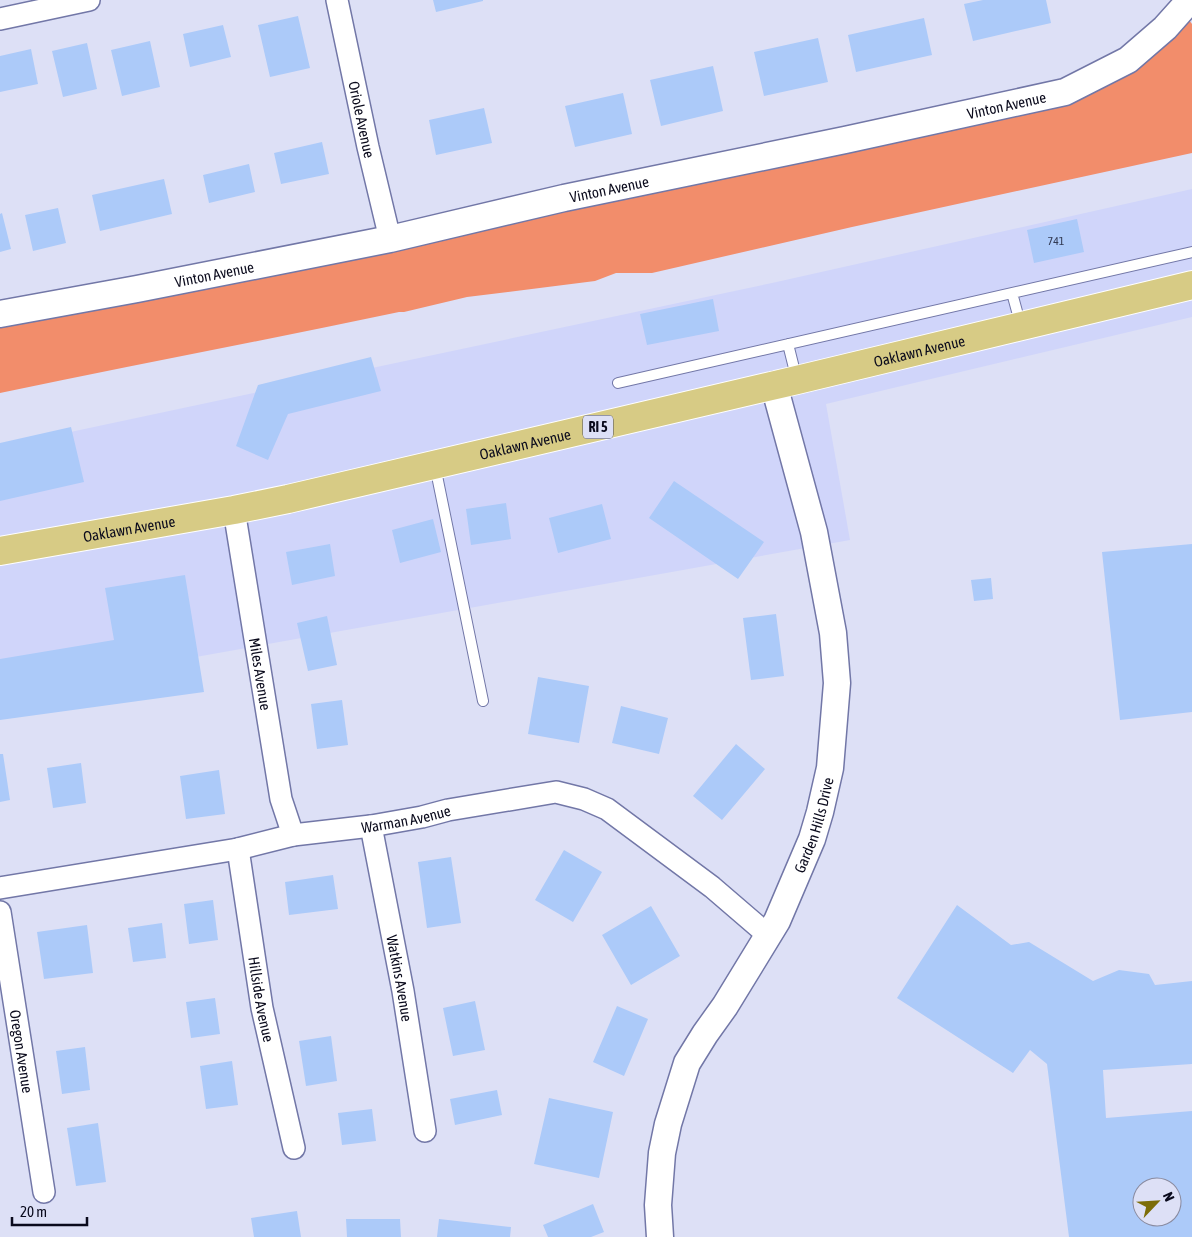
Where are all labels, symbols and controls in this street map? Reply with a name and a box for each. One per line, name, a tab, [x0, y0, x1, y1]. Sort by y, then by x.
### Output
street label: Oriole Avenue	[346, 79, 379, 160]
street label: Vinton Avenue	[965, 88, 1048, 122]
street label: Vinton Avenue	[568, 172, 650, 205]
house number: 741	[1048, 234, 1065, 248]
street label: Vinton Avenue	[173, 258, 255, 290]
street label: Oaklawn Avenue	[872, 331, 967, 370]
road number: RI 5	[583, 416, 613, 438]
street label: Oaklawn Avenue	[478, 425, 572, 462]
street label: Oaklawn Avenue	[82, 512, 177, 545]
street label: Miles Avenue	[246, 636, 275, 711]
street label: Garden Hills Drive	[790, 775, 836, 875]
street label: Warman Avenue	[360, 801, 452, 836]
street label: Watkins Avenue	[384, 934, 416, 1023]
street label: Hillside Avenue	[246, 955, 278, 1044]
street label: Oregon Avenue	[7, 1008, 37, 1094]
north arrow	[1132, 1177, 1182, 1227]
text: N	[1160, 1189, 1178, 1204]
scale bar	[12, 1194, 88, 1226]
text: 20 m	[20, 1203, 47, 1220]

